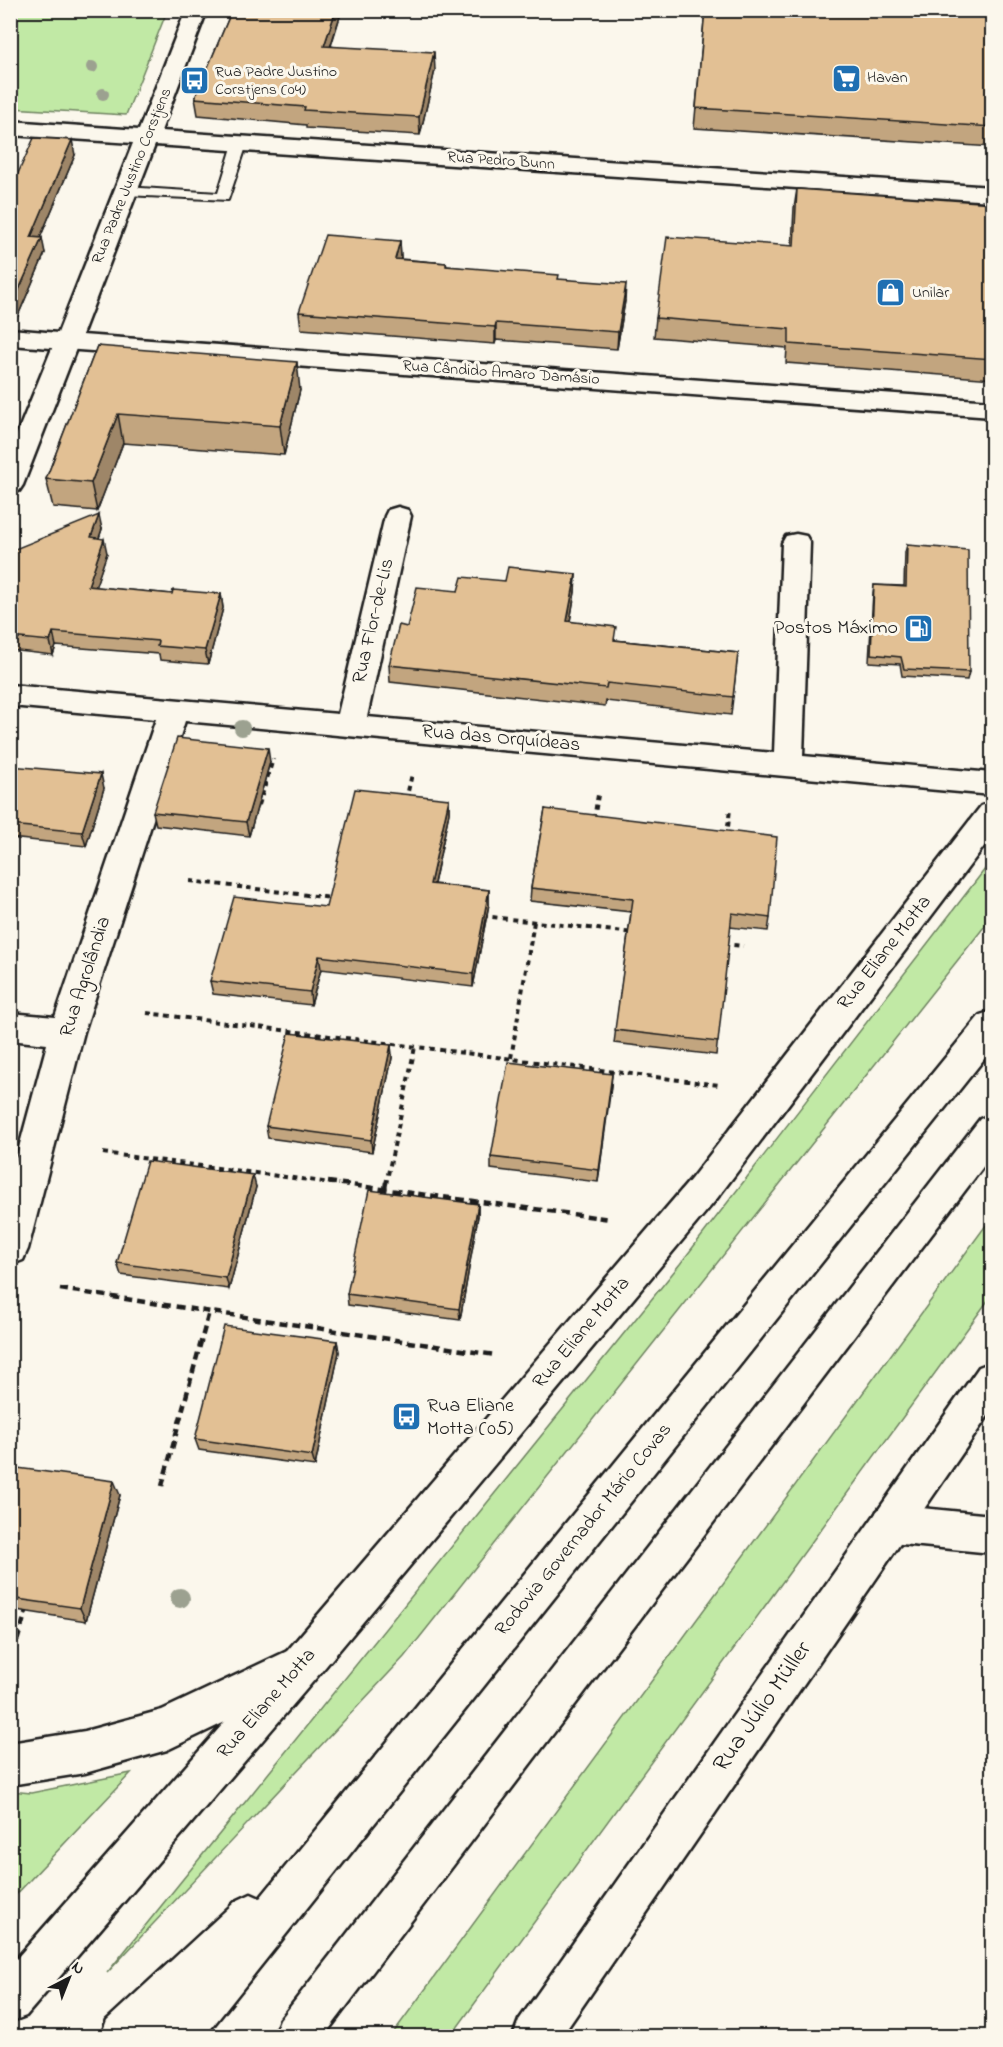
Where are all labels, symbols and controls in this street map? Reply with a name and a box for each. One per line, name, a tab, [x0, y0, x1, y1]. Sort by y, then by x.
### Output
place label: Rua Padre Justino Corstjens (04)	[215, 60, 337, 102]
supermarket icon: Havan	[830, 62, 862, 94]
bus stop icon: Rua Padre Justino Corstjens (04)	[178, 65, 210, 97]
place label: Havan	[867, 66, 908, 90]
street label: Rua Padre Justino Corstjens	[86, 84, 178, 268]
street label: Rua Pedro Bunn	[446, 145, 556, 177]
shop icon: Unilar	[875, 277, 907, 309]
place label: Unilar	[912, 281, 949, 305]
street label: Rua Cândido Amaro Damásio	[402, 354, 600, 392]
street label: Rua Flor-de-Lis	[346, 556, 402, 686]
fuel station icon: Postos Máximo	[903, 612, 935, 644]
place label: Postos Máximo	[774, 614, 898, 643]
street label: Rua das Orquídeas	[420, 718, 582, 760]
street label: Rua Eliane Motta	[831, 889, 939, 1017]
street label: Rua Agrolândia	[53, 913, 120, 1041]
street label: Rua Eliane Motta	[526, 1271, 638, 1395]
place label: Rua Eliane Motta (05)	[427, 1392, 514, 1444]
bus stop icon: Rua Eliane Motta (05)	[390, 1401, 422, 1433]
street label: Rodovia Governador Mário Covas	[489, 1417, 679, 1643]
street label: Rua Júlio Müller	[705, 1634, 821, 1780]
street label: Rua Eliane Motta	[211, 1642, 323, 1766]
north arrow	[39, 1948, 99, 2008]
text: N	[66, 1956, 90, 1981]

